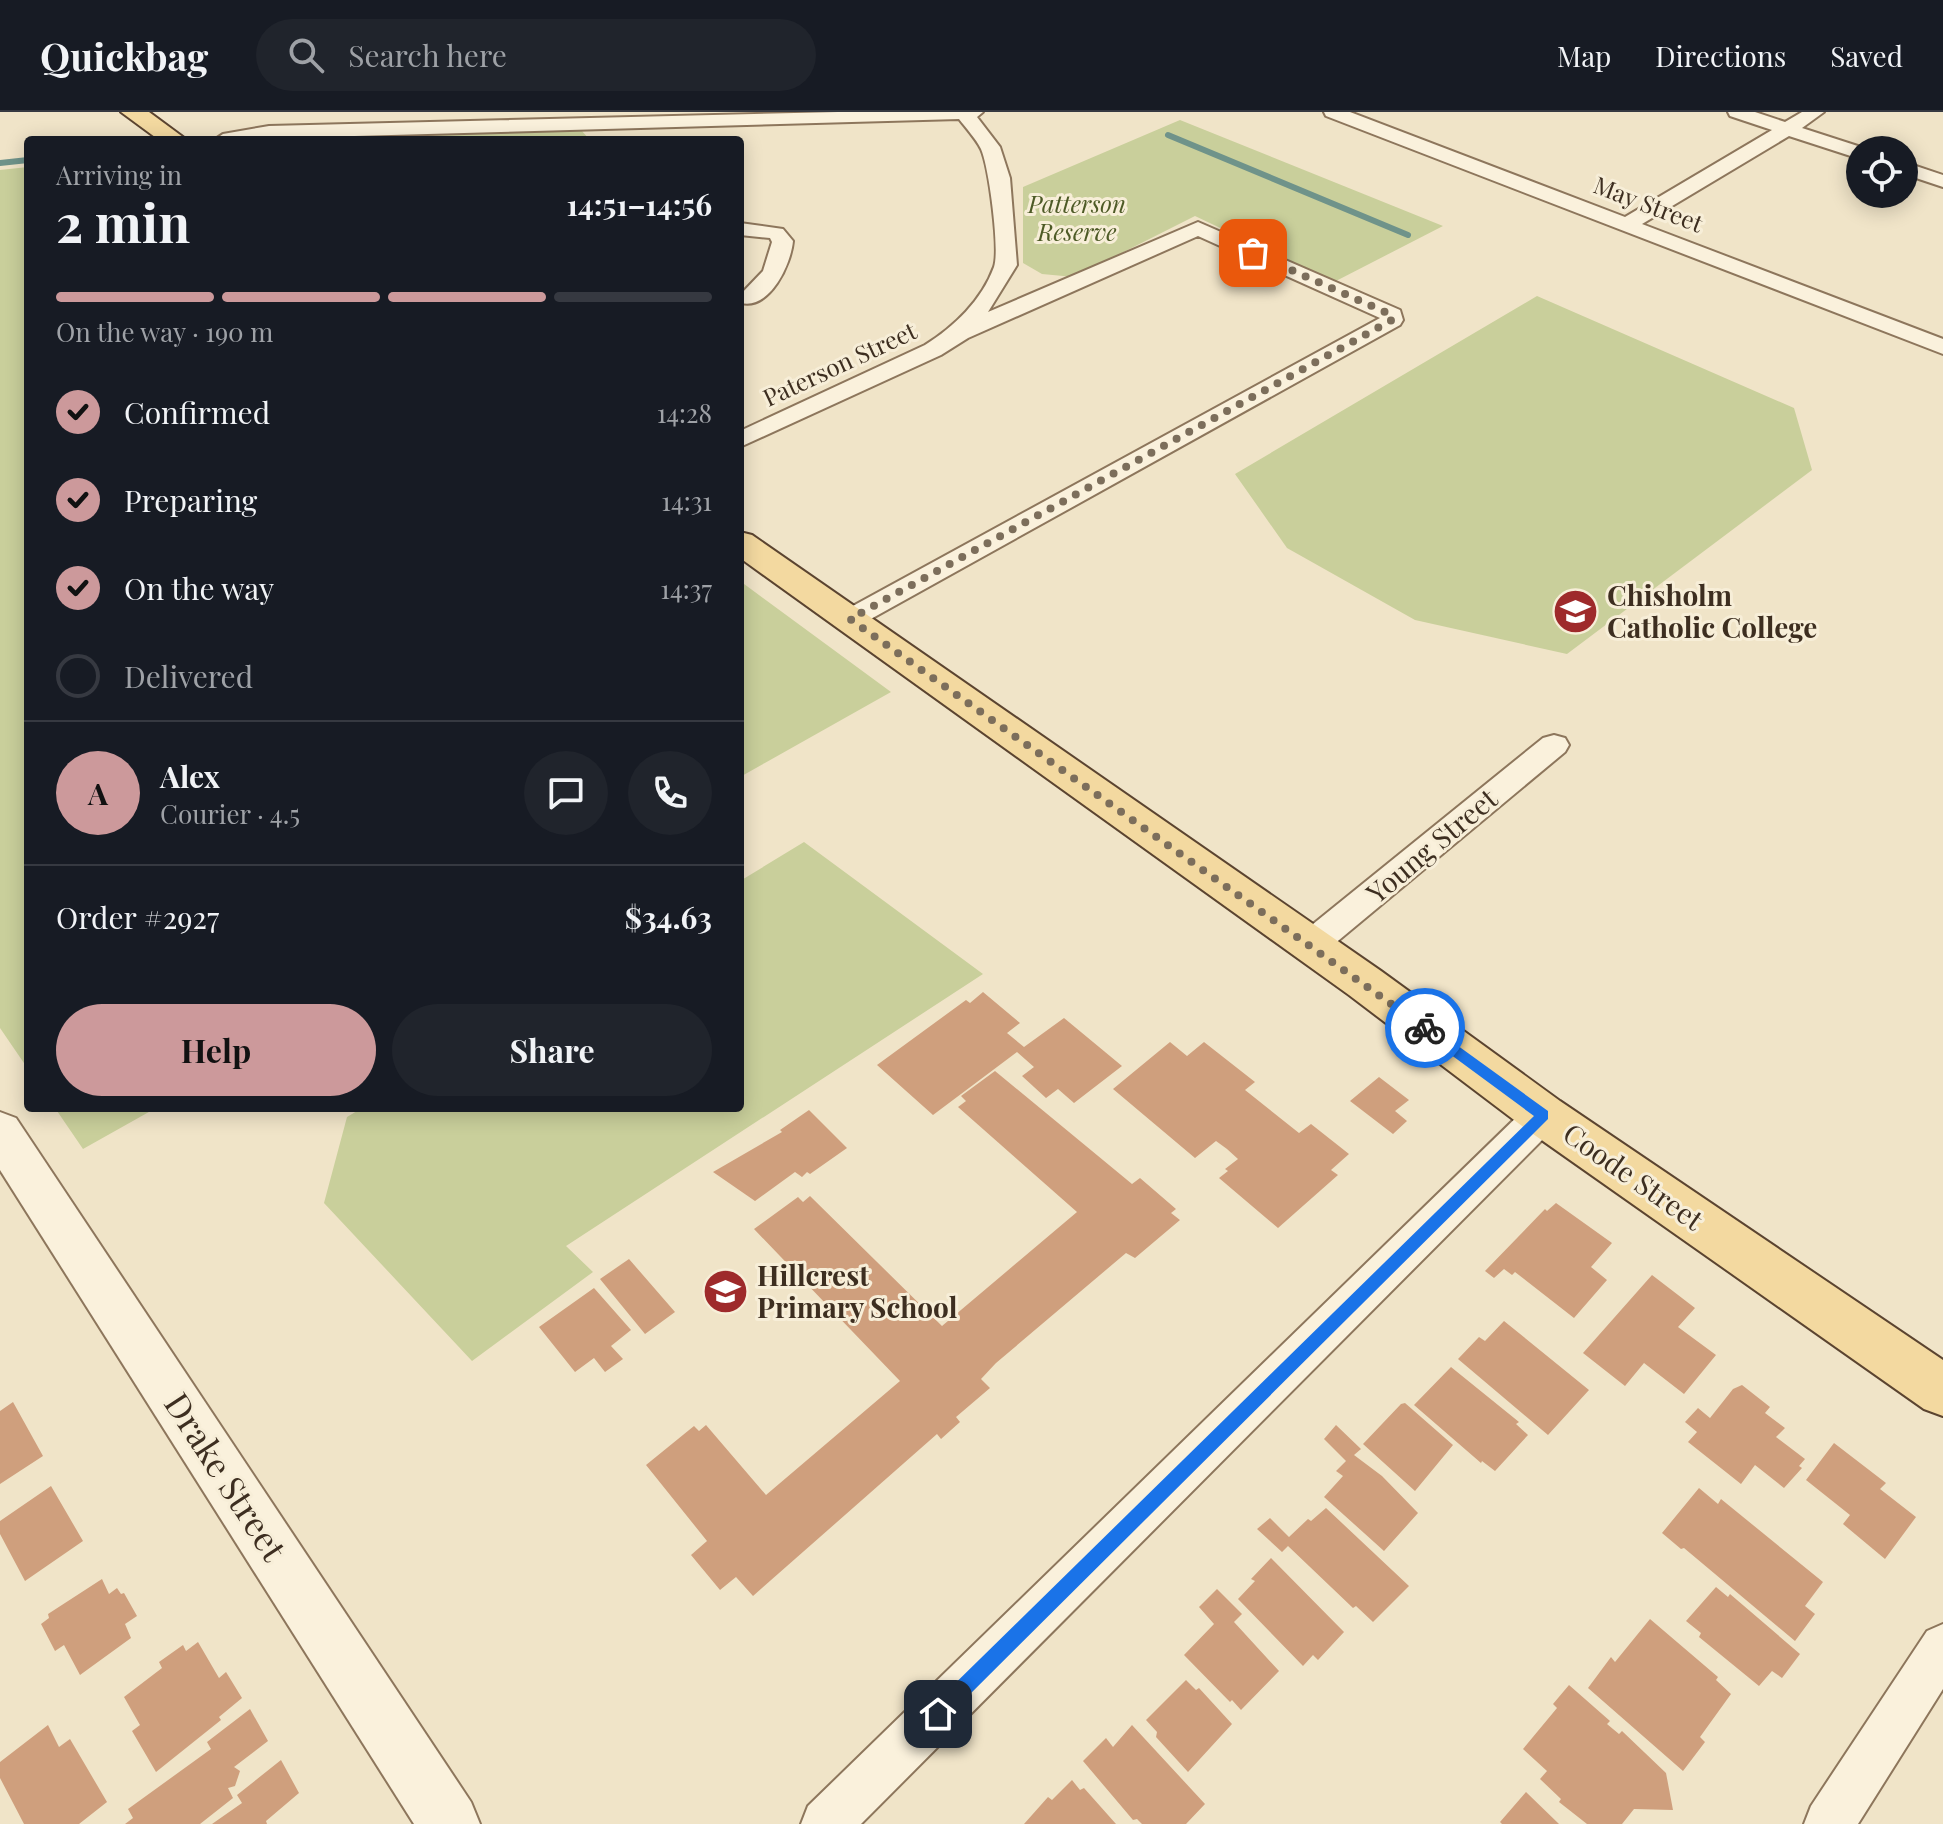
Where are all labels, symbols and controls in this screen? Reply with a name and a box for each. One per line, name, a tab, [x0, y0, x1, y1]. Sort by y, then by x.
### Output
search box	[256, 19, 816, 91]
text: Quickbag	[40, 30, 208, 81]
icon: search	[284, 33, 328, 77]
text: Search here	[348, 35, 507, 75]
text: Map	[1557, 37, 1611, 74]
text: Directions	[1655, 37, 1786, 74]
text: Saved	[1830, 37, 1903, 74]
map controls	[1846, 136, 1918, 208]
button: locate	[1846, 136, 1918, 208]
text: Arriving in	[56, 157, 182, 192]
street label: May Street	[1590, 168, 1708, 239]
text: 14:51–14:56	[566, 184, 712, 224]
text: 2 min	[56, 187, 190, 256]
park label: Patterson Reserve	[1027, 187, 1126, 247]
pin	[1219, 219, 1287, 287]
icon: bag	[1231, 231, 1275, 275]
street label: Paterson Street	[757, 313, 921, 413]
text: On the way · 190 m	[56, 314, 273, 349]
icon: check	[56, 390, 100, 434]
text: Confirmed	[124, 392, 270, 432]
text: 14:28	[657, 395, 712, 430]
icon: check	[56, 478, 100, 522]
text: Preparing	[124, 480, 257, 520]
text: 14:31	[661, 483, 712, 518]
icon: check	[56, 566, 100, 610]
text: On the way	[124, 568, 274, 608]
text: 14:37	[660, 571, 712, 606]
place label: Chisholm Catholic College	[1607, 576, 1817, 645]
school or university icon: Chisholm Catholic College	[1552, 588, 1600, 636]
text: Delivered	[124, 656, 253, 696]
button: chat	[524, 751, 608, 835]
button: phone	[628, 751, 712, 835]
text: Alex	[160, 756, 220, 796]
text: A	[88, 773, 108, 813]
street label: Young Street	[1357, 779, 1505, 911]
text: Courier · 4.5	[160, 796, 300, 831]
text: Order #2927	[56, 897, 219, 937]
text: $34.63	[625, 897, 712, 937]
courier	[1385, 988, 1465, 1068]
button: Help	[56, 1004, 376, 1096]
button: Share	[392, 1004, 712, 1096]
icon: bike	[1403, 1006, 1447, 1050]
street label: Coode Street	[1557, 1114, 1712, 1238]
place label: Hillcrest Primary School	[757, 1256, 958, 1325]
school or university icon: Hillcrest Primary School	[702, 1268, 750, 1316]
street label: Drake Street	[155, 1383, 299, 1569]
pin	[904, 1680, 972, 1748]
icon: home	[916, 1692, 960, 1736]

